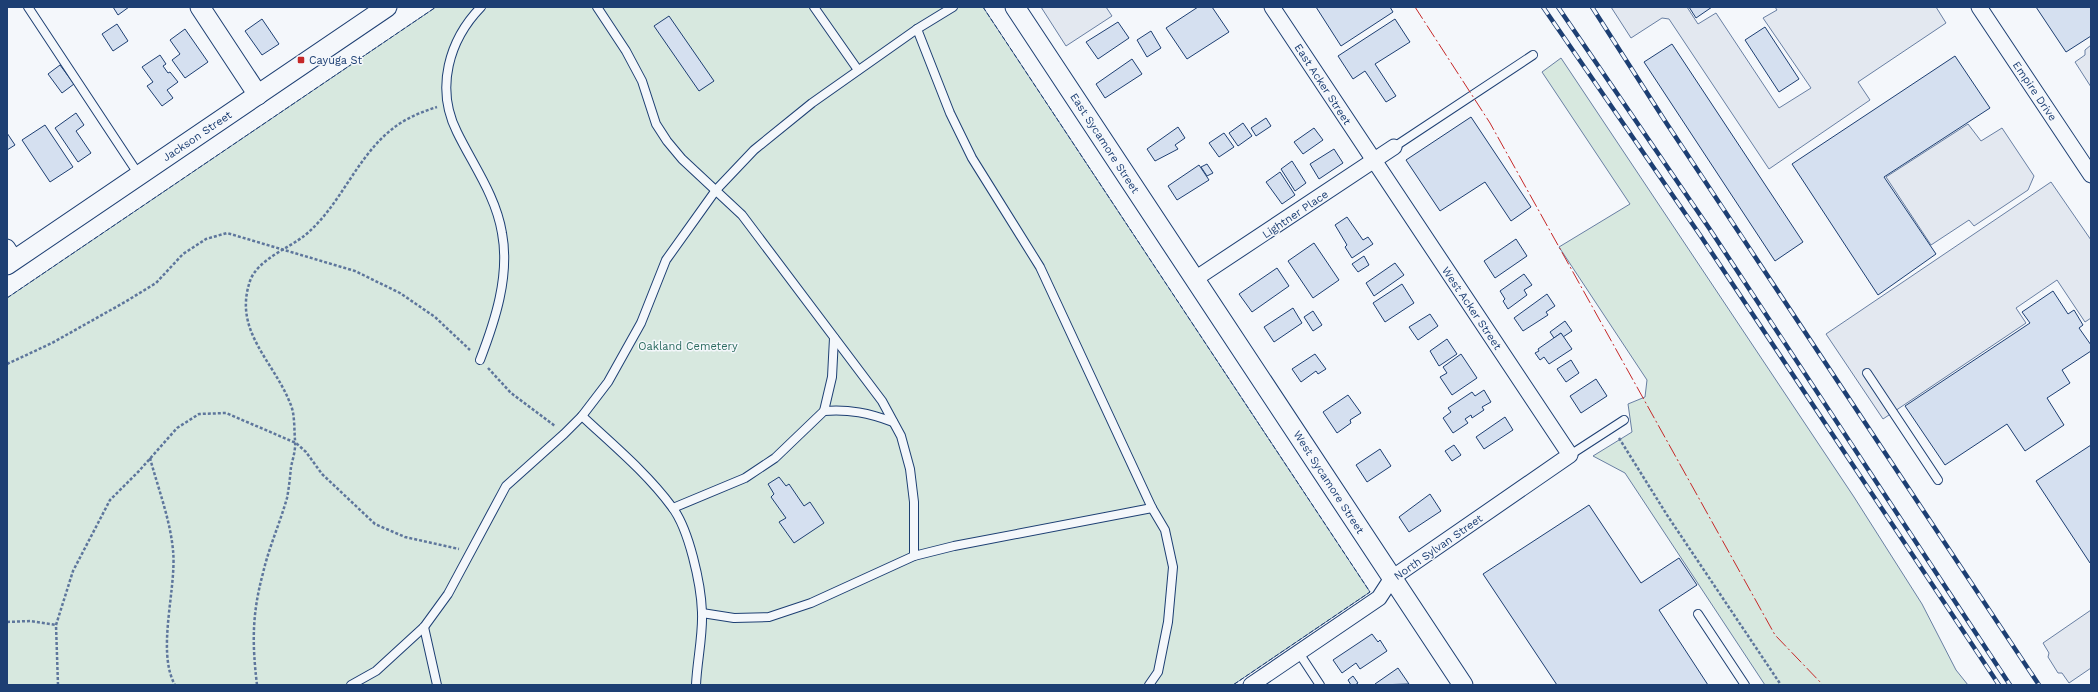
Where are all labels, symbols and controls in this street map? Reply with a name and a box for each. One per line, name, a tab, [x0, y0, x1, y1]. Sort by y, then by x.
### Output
street label: East Acker Street	[1292, 41, 1354, 127]
place label: Cayuga St	[309, 54, 363, 67]
marker: Cayuga St	[296, 55, 306, 65]
street label: Empire Drive	[2010, 59, 2059, 124]
street label: East Sycamore Street	[1067, 91, 1142, 196]
street label: Jackson Street	[160, 108, 235, 164]
street label: Lightner Place	[1260, 188, 1331, 241]
street label: West Acker Street	[1439, 264, 1504, 352]
park label: Oakland Cemetery	[638, 340, 738, 353]
street label: West Sycamore Street	[1290, 428, 1367, 537]
street label: North Sylvan Street	[1392, 512, 1485, 583]

